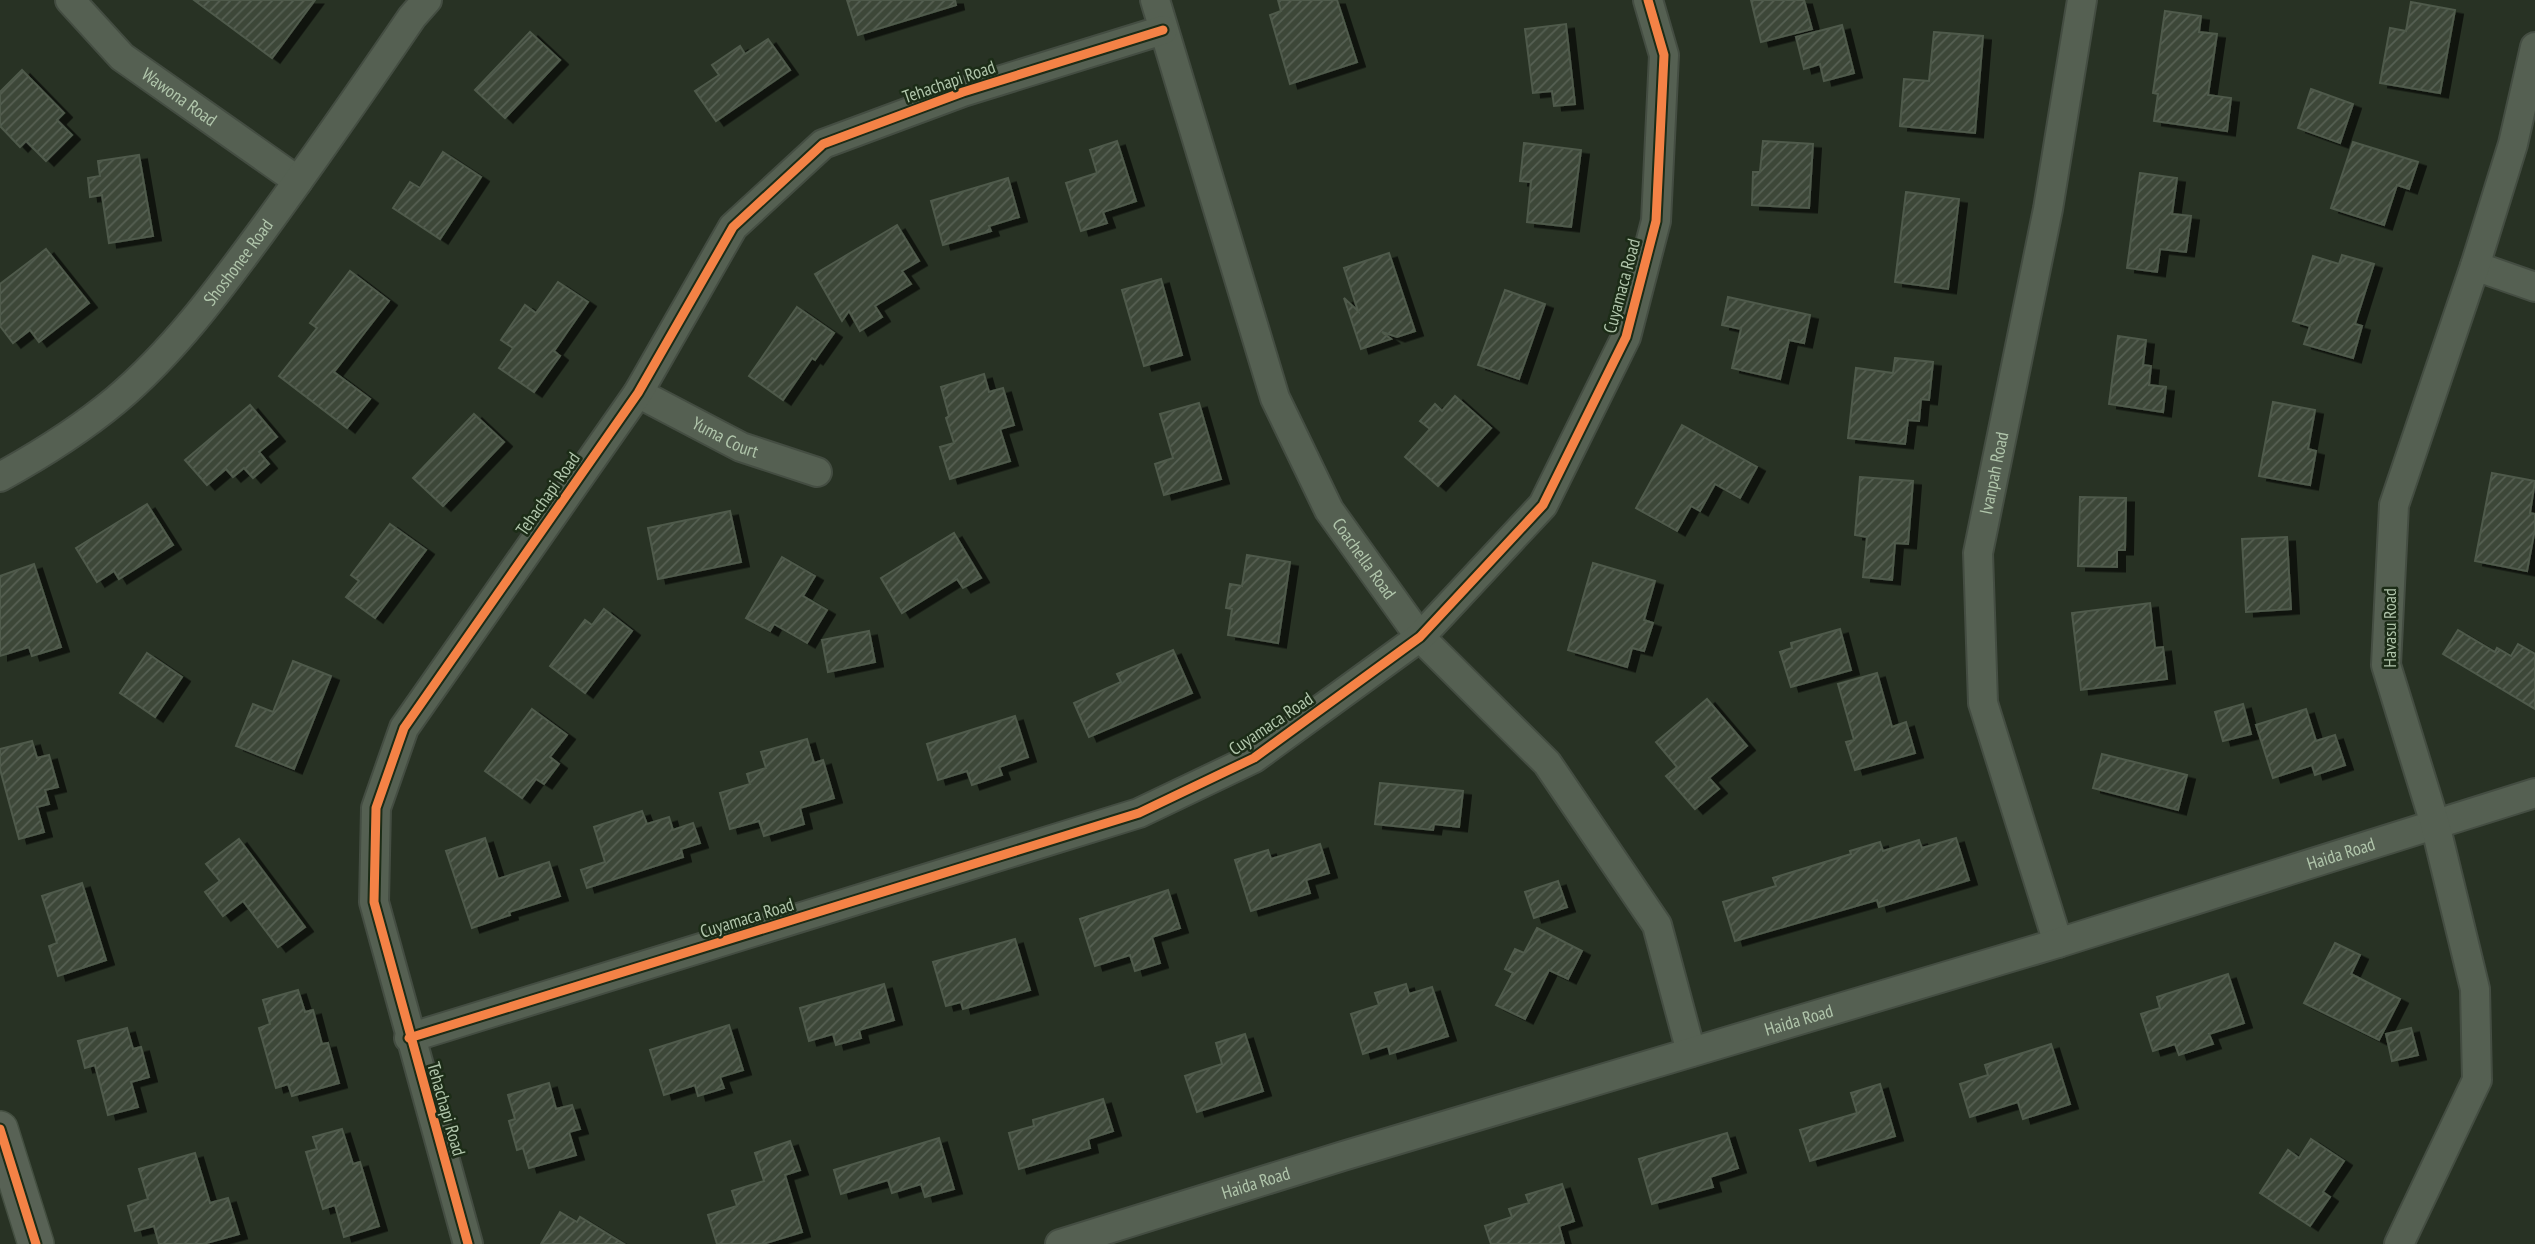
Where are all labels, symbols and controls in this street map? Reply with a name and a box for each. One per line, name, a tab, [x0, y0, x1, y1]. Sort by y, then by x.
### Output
street label: Tehachapi Road	[899, 55, 998, 108]
street label: Wawona Road	[137, 62, 221, 131]
street label: Shoshonee Road	[198, 214, 278, 310]
street label: Cuyamaca Road	[1598, 236, 1645, 336]
street label: Yuma Court	[688, 411, 761, 463]
street label: Ivanpah Road	[1974, 430, 2013, 516]
street label: Tehachapi Road	[510, 448, 585, 540]
street label: Coachella Road	[1327, 513, 1401, 604]
street label: Havasu Road	[2378, 588, 2401, 668]
street label: Cuyamaca Road	[1224, 687, 1317, 760]
street label: Haida Road	[2304, 832, 2378, 875]
street label: Cuyamaca Road	[697, 892, 797, 943]
street label: Haida Road	[1762, 999, 1836, 1041]
street label: Tehachapi Road	[422, 1059, 471, 1158]
street label: Haida Road	[1219, 1161, 1293, 1204]

